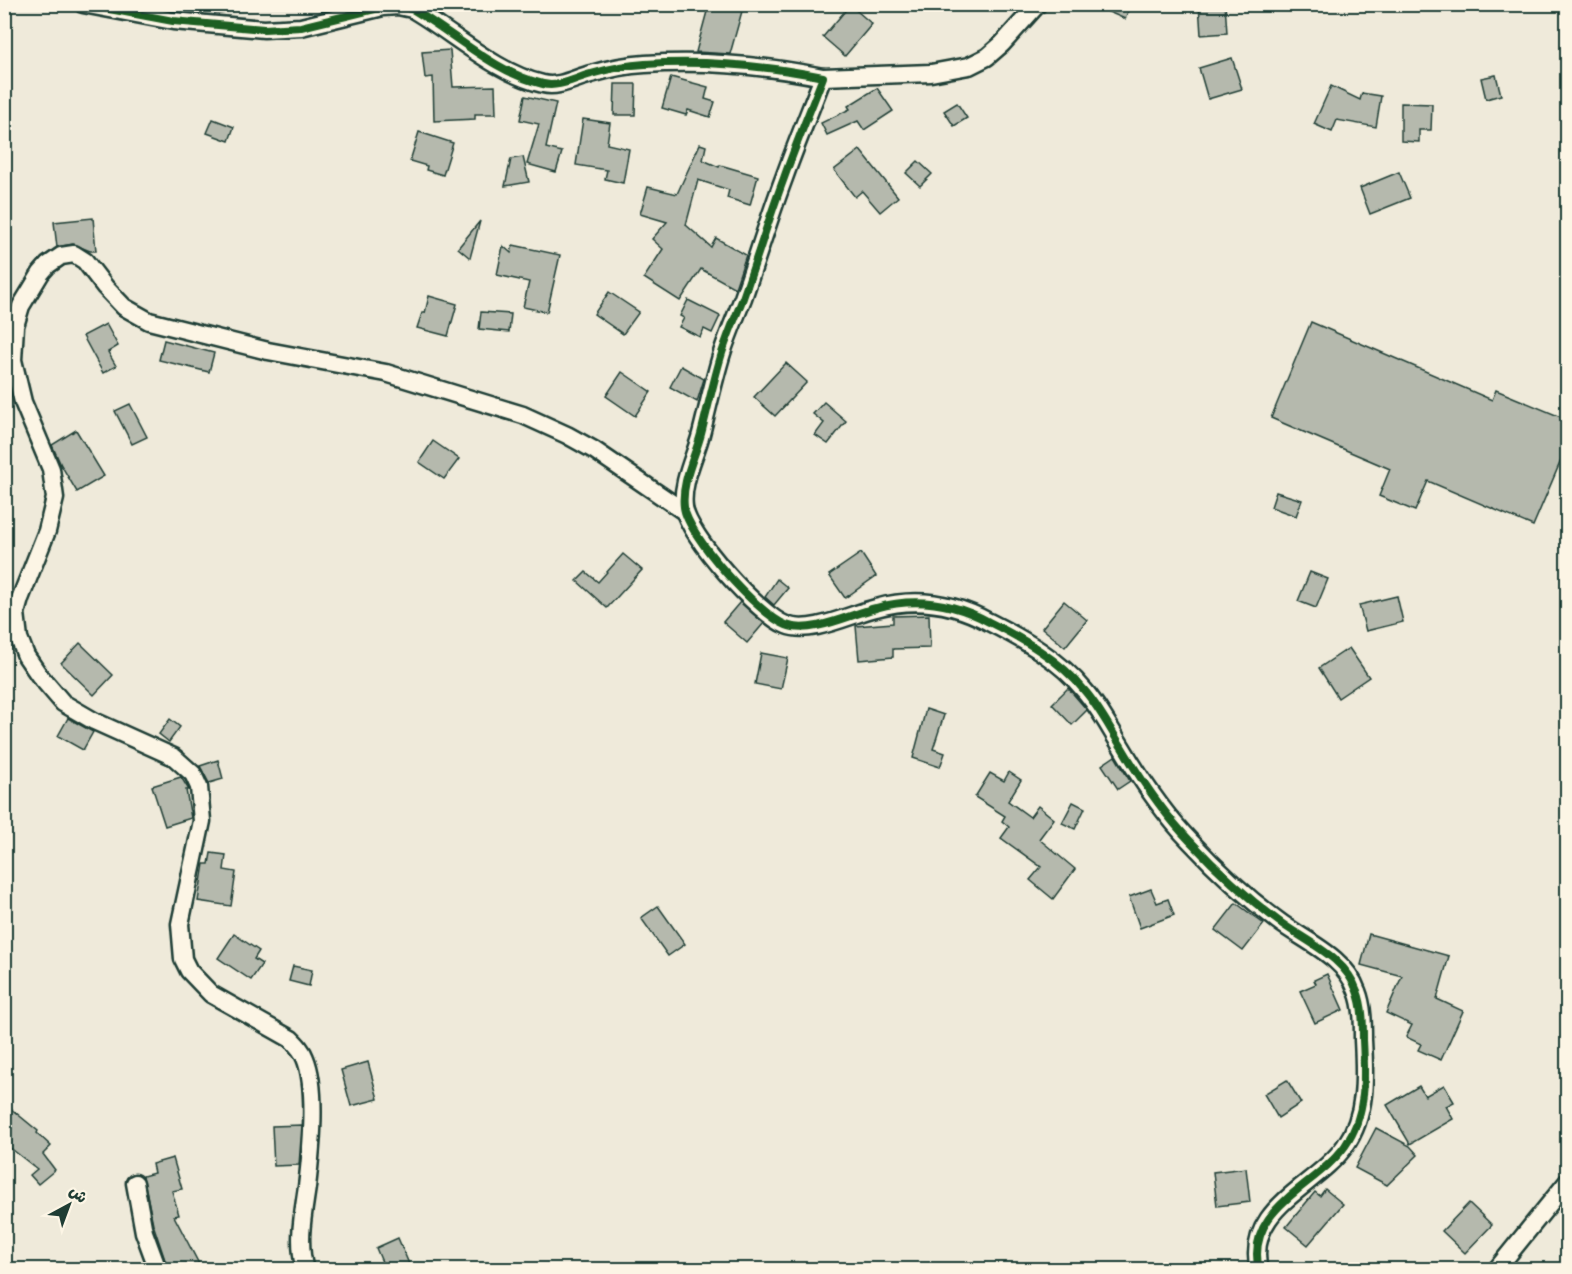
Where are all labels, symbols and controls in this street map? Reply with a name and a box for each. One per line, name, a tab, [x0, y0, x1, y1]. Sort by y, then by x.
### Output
north arrow	[39, 1175, 99, 1235]
text: ش	[66, 1180, 93, 1207]

